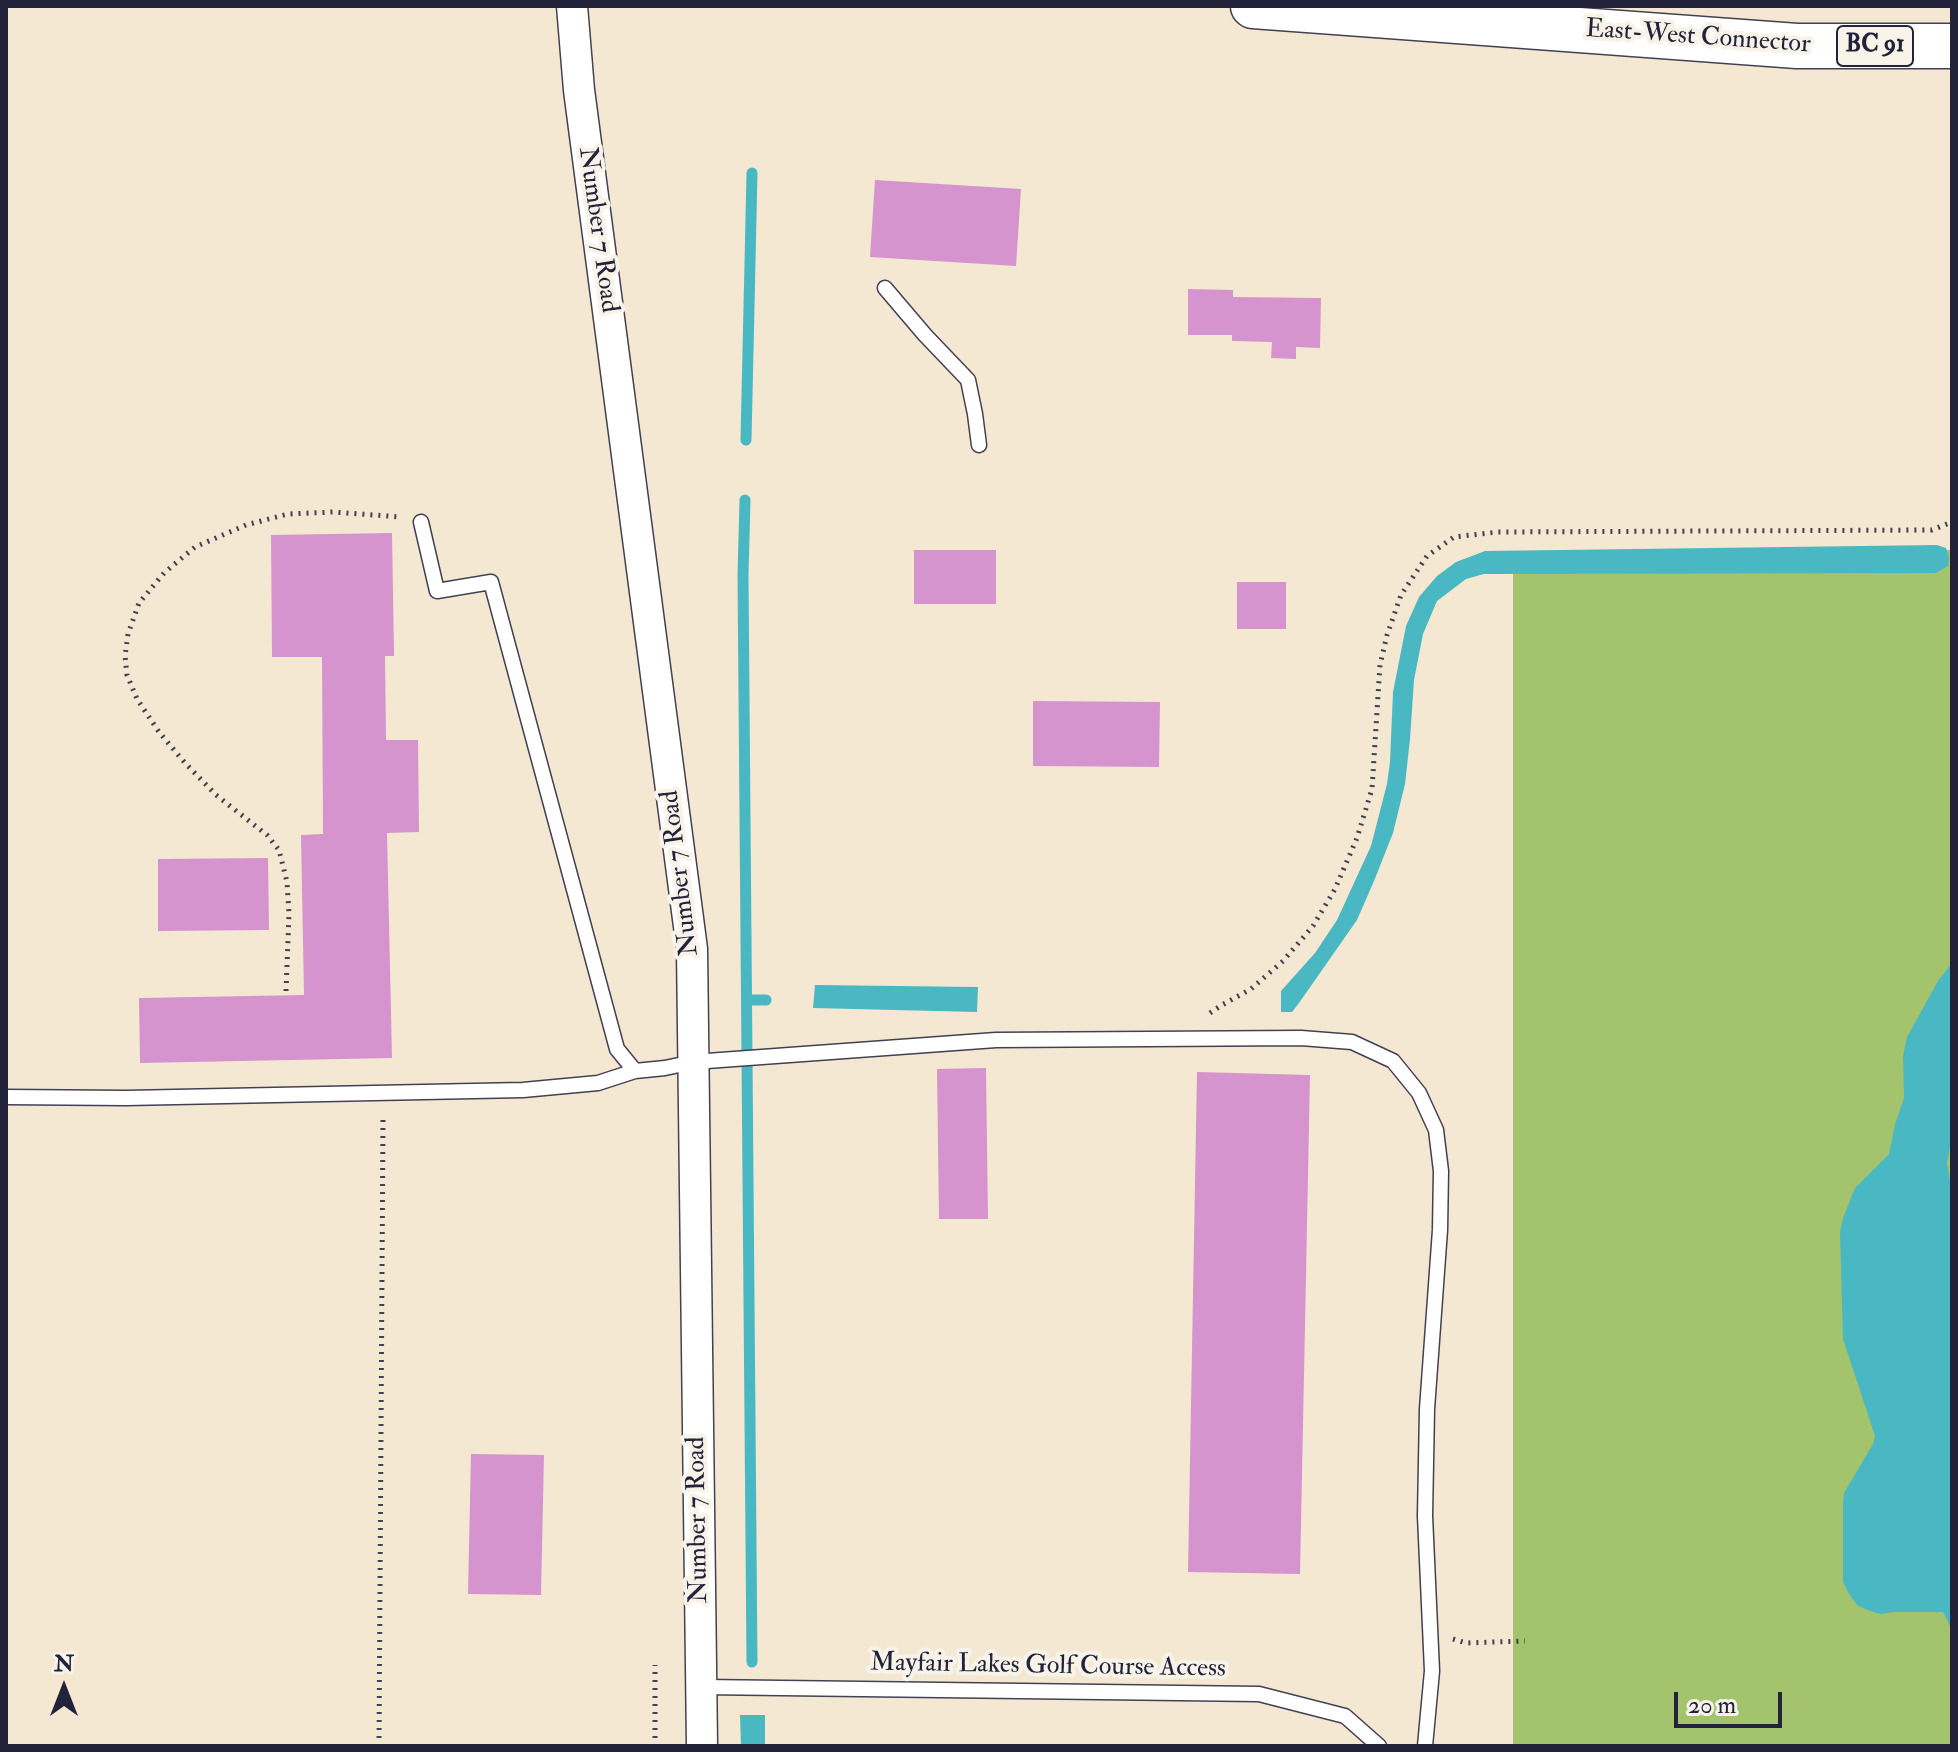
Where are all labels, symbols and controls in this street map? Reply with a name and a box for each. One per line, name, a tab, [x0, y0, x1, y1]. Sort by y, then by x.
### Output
street label: East-West Connector	[1584, 15, 1812, 61]
road number: BC 91	[1837, 26, 1913, 66]
street label: Number 7 Road	[570, 145, 624, 315]
street label: Number 7 Road	[655, 788, 707, 958]
street label: Number 7 Road	[682, 1436, 716, 1604]
north arrow	[24, 1648, 104, 1728]
street label: Mayfair Lakes Golf Course Access	[870, 1648, 1226, 1686]
text: N	[54, 1650, 74, 1678]
scale bar	[1678, 1676, 1786, 1726]
text: 20 m	[1688, 1690, 1736, 1721]

